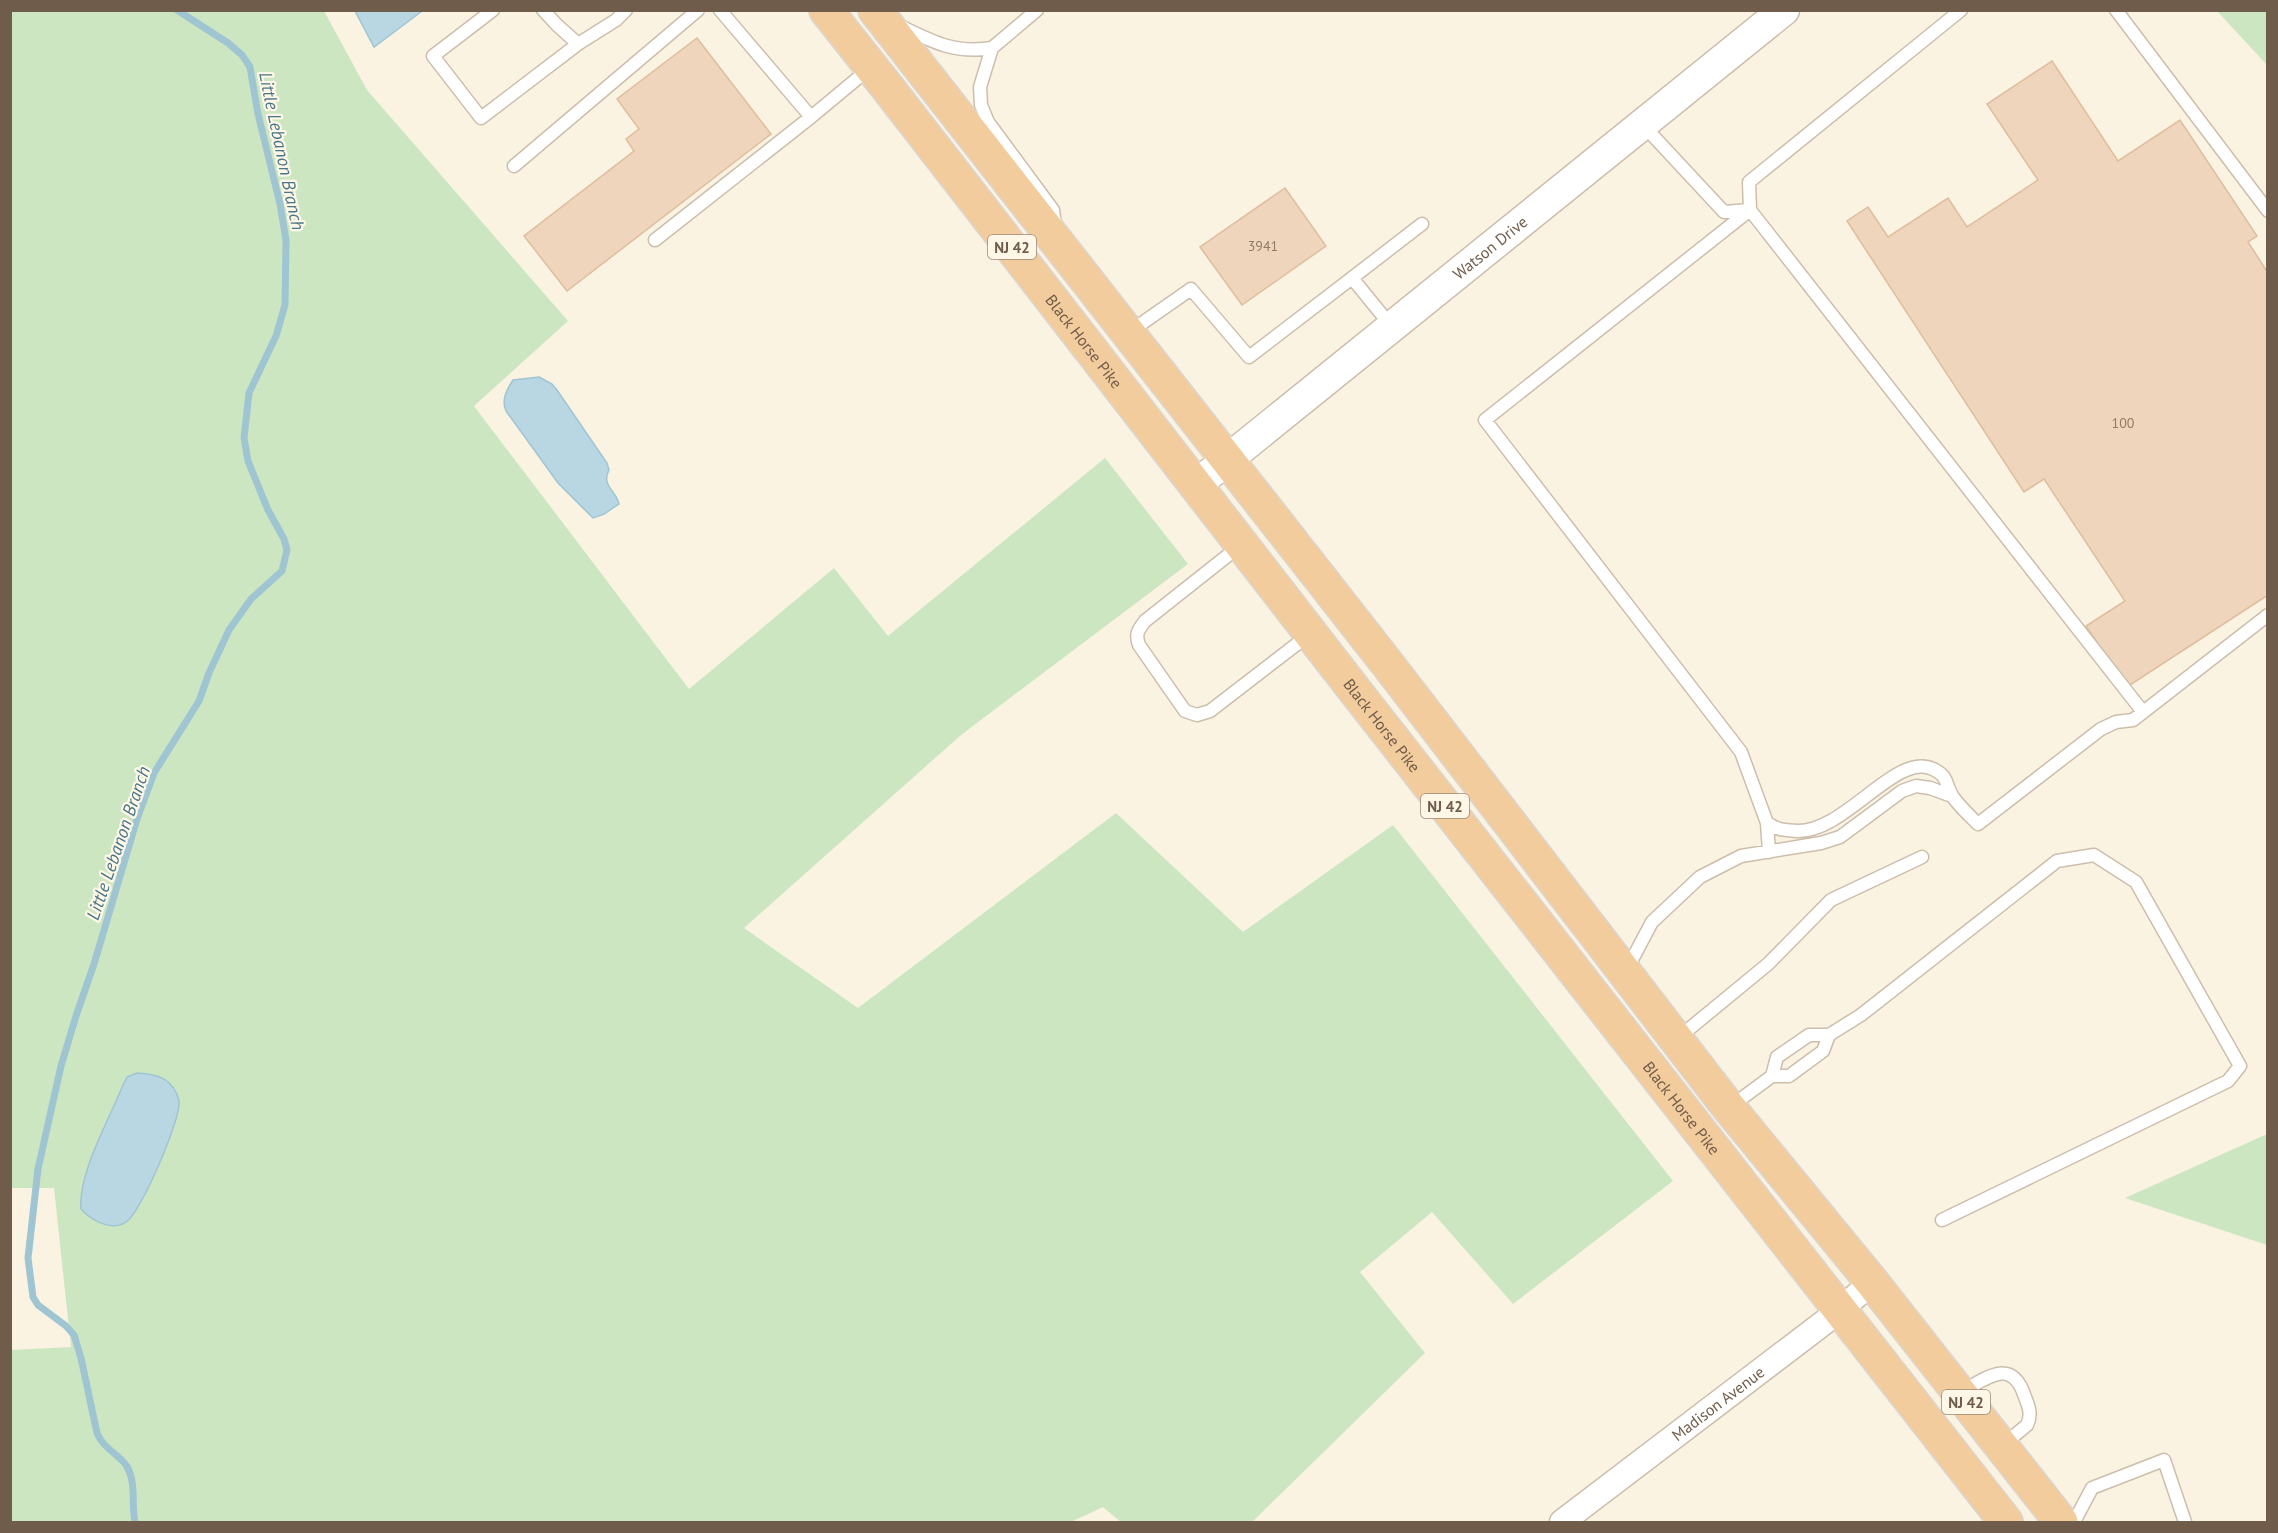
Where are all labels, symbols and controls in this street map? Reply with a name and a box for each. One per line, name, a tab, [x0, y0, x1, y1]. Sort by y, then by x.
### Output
water label: Little Lebanon Branch	[254, 70, 310, 232]
street label: Watson Drive	[1449, 211, 1531, 284]
road number: NJ 42	[988, 235, 1036, 259]
house number: 3941	[1248, 237, 1278, 255]
street label: Black Horse Pike	[1041, 290, 1127, 392]
house number: 100	[2112, 414, 2135, 432]
street label: Black Horse Pike	[1339, 674, 1425, 776]
water label: Little Lebanon Branch	[81, 763, 155, 923]
road number: NJ 42	[1421, 794, 1469, 818]
street label: Black Horse Pike	[1639, 1057, 1725, 1159]
street label: Madison Avenue	[1668, 1362, 1768, 1445]
road number: NJ 42	[1942, 1390, 1990, 1414]

